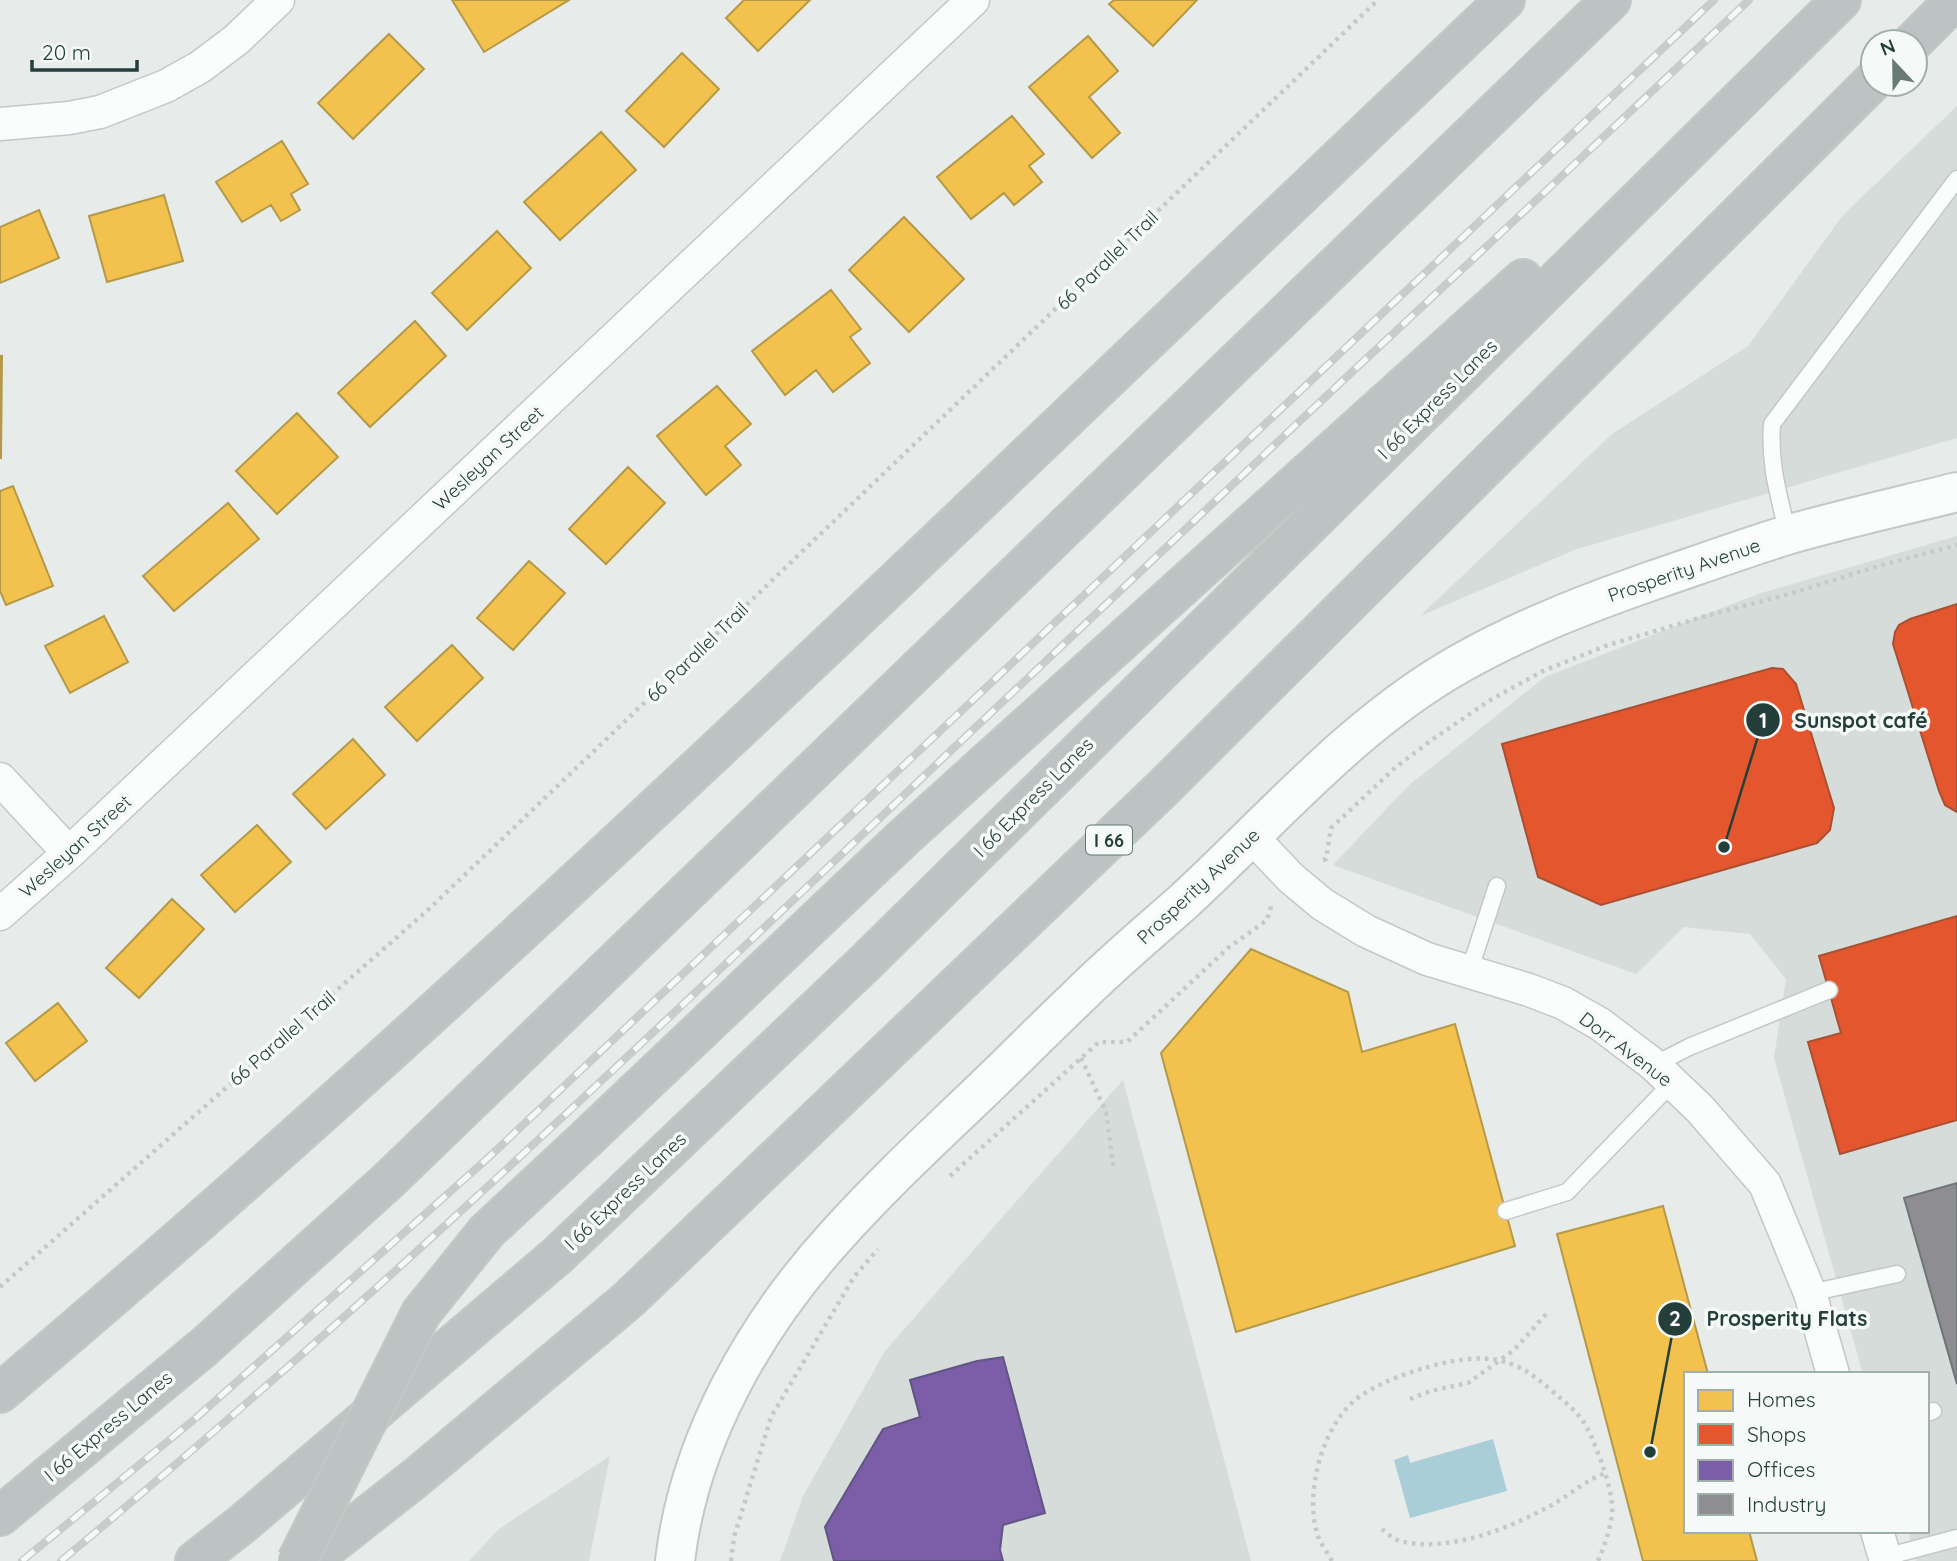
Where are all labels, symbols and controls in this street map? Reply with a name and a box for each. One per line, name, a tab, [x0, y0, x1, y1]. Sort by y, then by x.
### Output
scale bar	[32, 28, 136, 72]
north arrow	[1859, 28, 1929, 98]
text: N	[1877, 33, 1899, 61]
text: 20 m	[42, 39, 91, 65]
street label: 66 Parallel Trail	[1051, 205, 1163, 315]
street label: I 66 Express Lanes	[1372, 334, 1502, 464]
street label: Wesleyan Street	[428, 400, 548, 516]
street label: Prosperity Avenue	[1605, 533, 1763, 607]
street label: 66 Parallel Trail	[641, 597, 753, 707]
callout: Sunspot café	[1746, 699, 1942, 741]
text: 1	[1759, 707, 1767, 733]
text: Sunspot café	[1794, 707, 1928, 733]
street label: I 66 Express Lanes	[968, 732, 1098, 862]
street label: Wesleyan Street	[14, 789, 136, 903]
street label: Prosperity Avenue	[1131, 823, 1265, 949]
road number: I 66	[1086, 826, 1132, 854]
street label: 66 Parallel Trail	[224, 985, 340, 1091]
street label: Dorr Avenue	[1575, 1006, 1677, 1092]
street label: I 66 Express Lanes	[559, 1127, 691, 1255]
callout: Prosperity Flats	[1657, 1298, 1881, 1340]
text: 2	[1669, 1305, 1681, 1331]
text: Prosperity Flats	[1707, 1305, 1867, 1331]
street label: I 66 Express Lanes	[39, 1365, 177, 1487]
legend	[1684, 1372, 1929, 1533]
text: Homes	[1747, 1386, 1816, 1412]
text: Shops	[1747, 1421, 1806, 1447]
text: Offices	[1747, 1456, 1815, 1482]
text: Industry	[1747, 1491, 1826, 1517]

